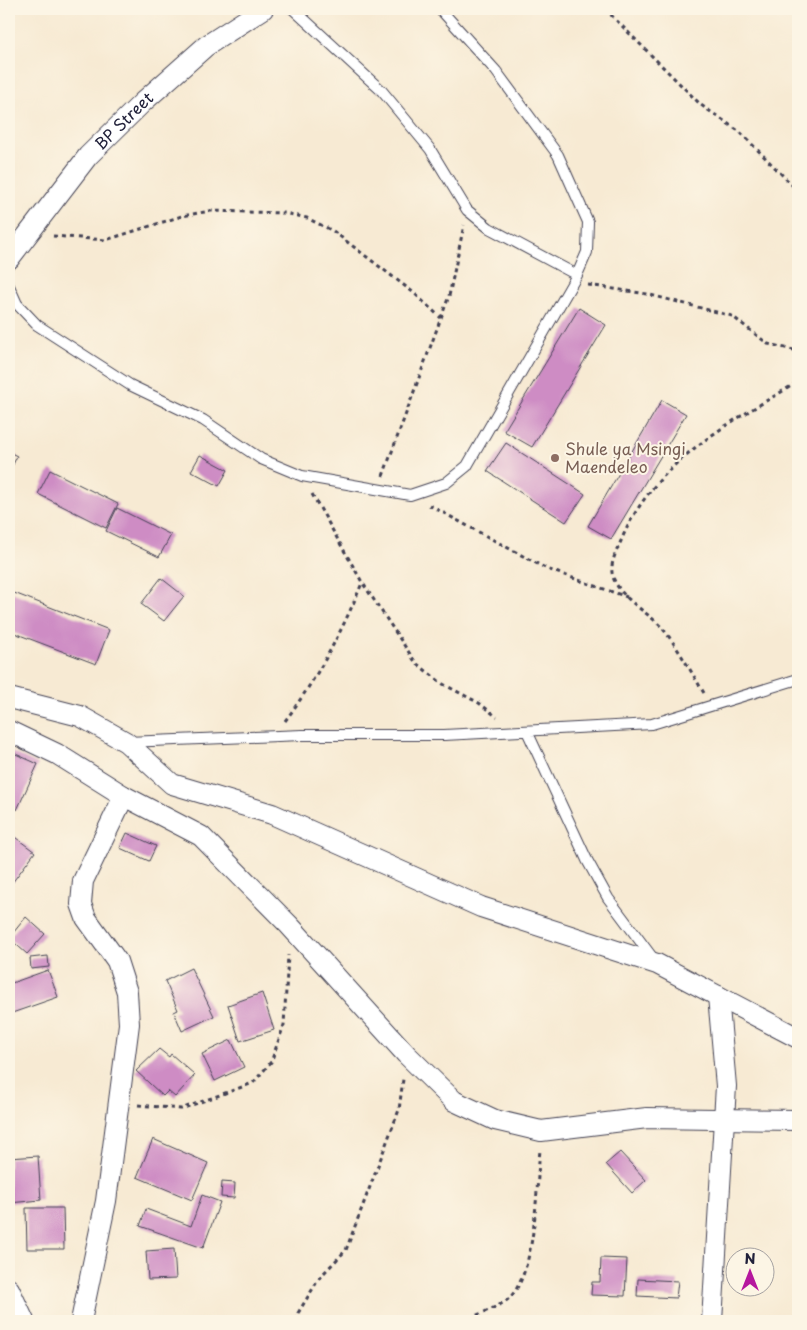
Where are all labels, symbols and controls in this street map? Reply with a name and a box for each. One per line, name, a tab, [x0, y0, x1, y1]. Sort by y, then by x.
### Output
street label: BP Street	[88, 85, 158, 155]
place label: Shule ya Msingi Maendeleo	[565, 436, 686, 478]
marker: Shule ya Msingi Maendeleo	[549, 452, 561, 464]
north arrow	[724, 1248, 774, 1298]
text: N	[744, 1248, 756, 1269]

